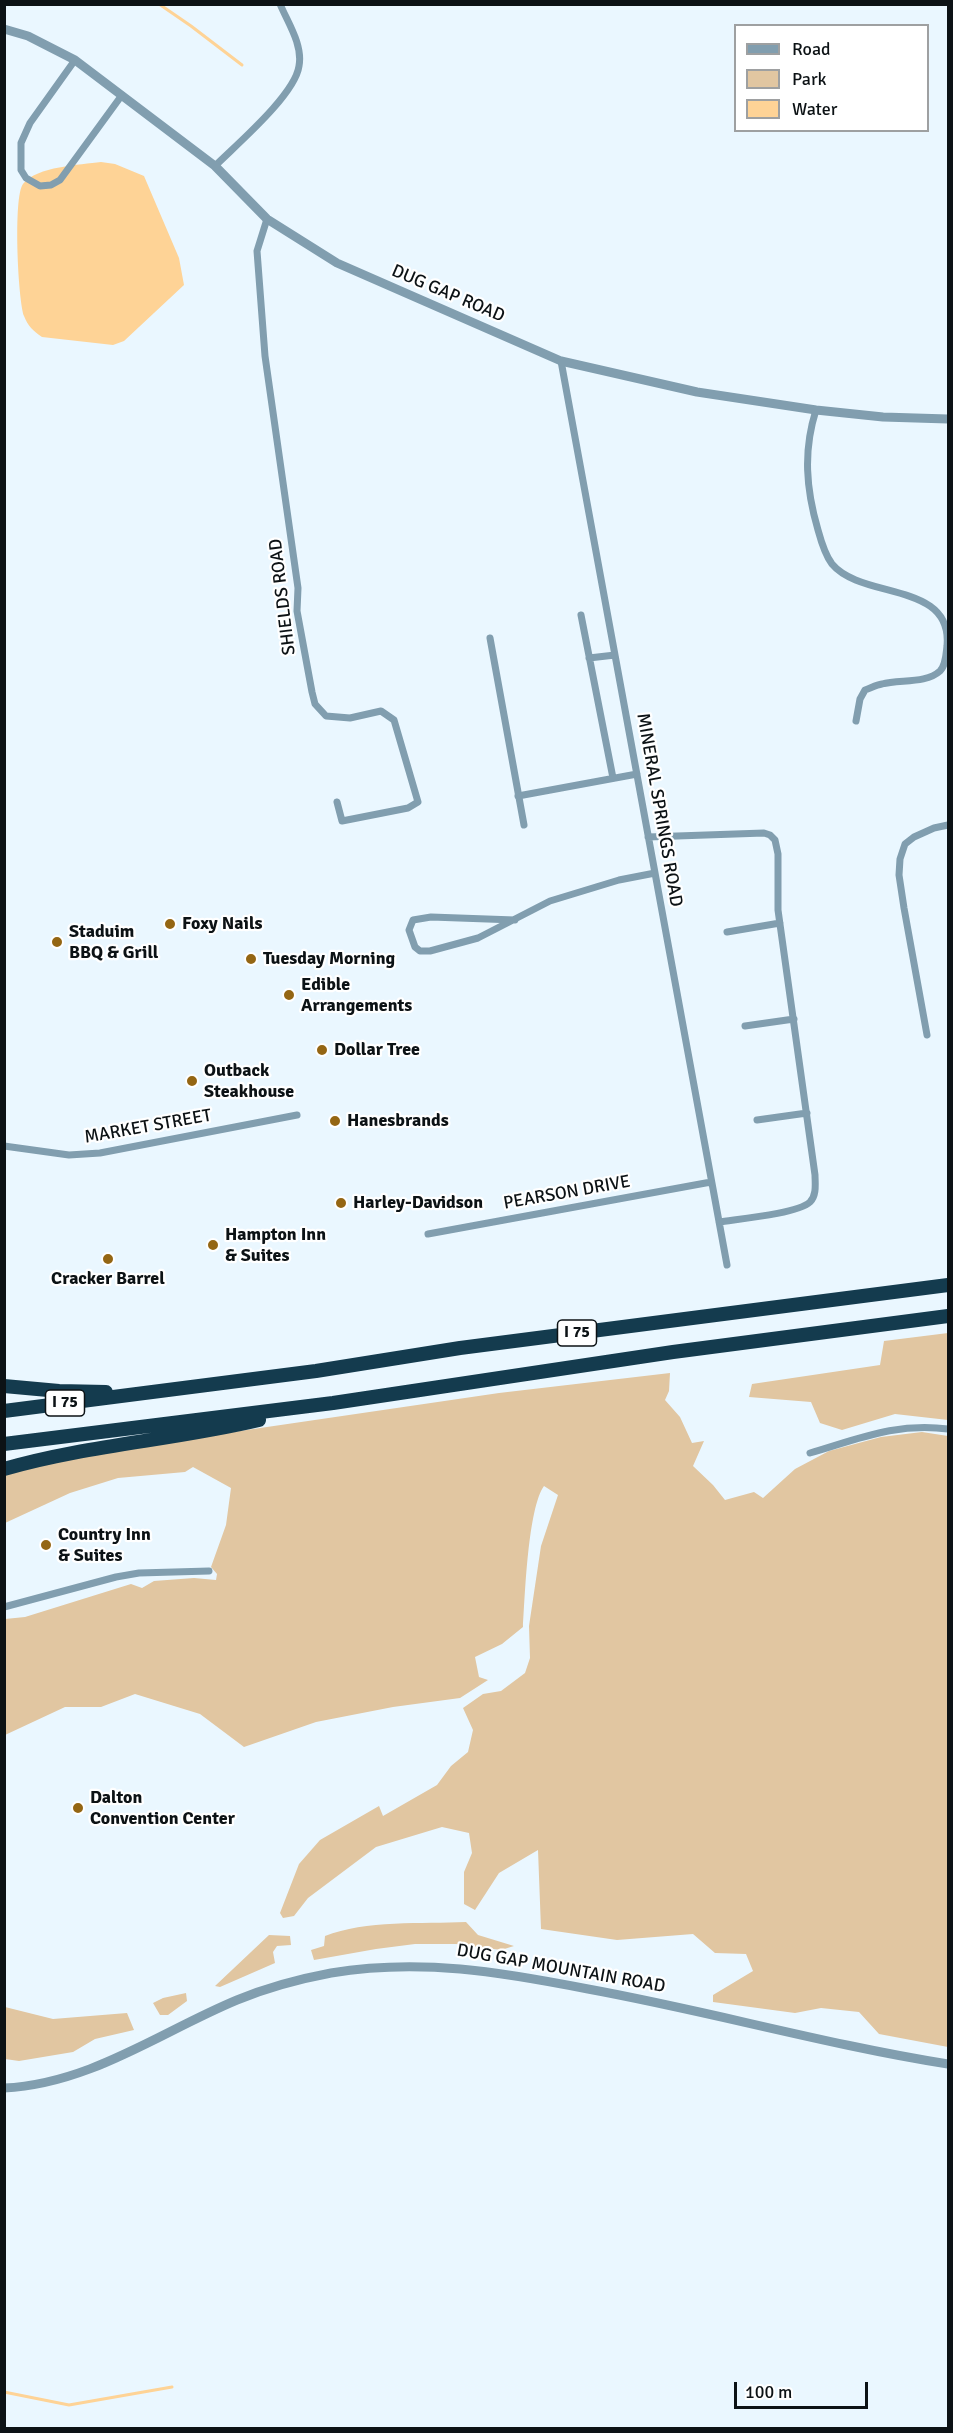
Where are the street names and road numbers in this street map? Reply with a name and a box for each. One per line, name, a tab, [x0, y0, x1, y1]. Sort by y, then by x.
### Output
street label: DUG GAP ROAD	[388, 260, 508, 328]
street label: SHIELDS ROAD	[265, 537, 301, 657]
street label: MINERAL SPRINGS ROAD	[631, 712, 687, 908]
street label: MARKET STREET	[83, 1105, 213, 1149]
street label: PEARSON DRIVE	[502, 1171, 632, 1215]
road number: I 75	[558, 1320, 596, 1346]
road number: I 75	[46, 1390, 84, 1416]
street label: DUG GAP MOUNTAIN ROAD	[455, 1940, 667, 1998]

